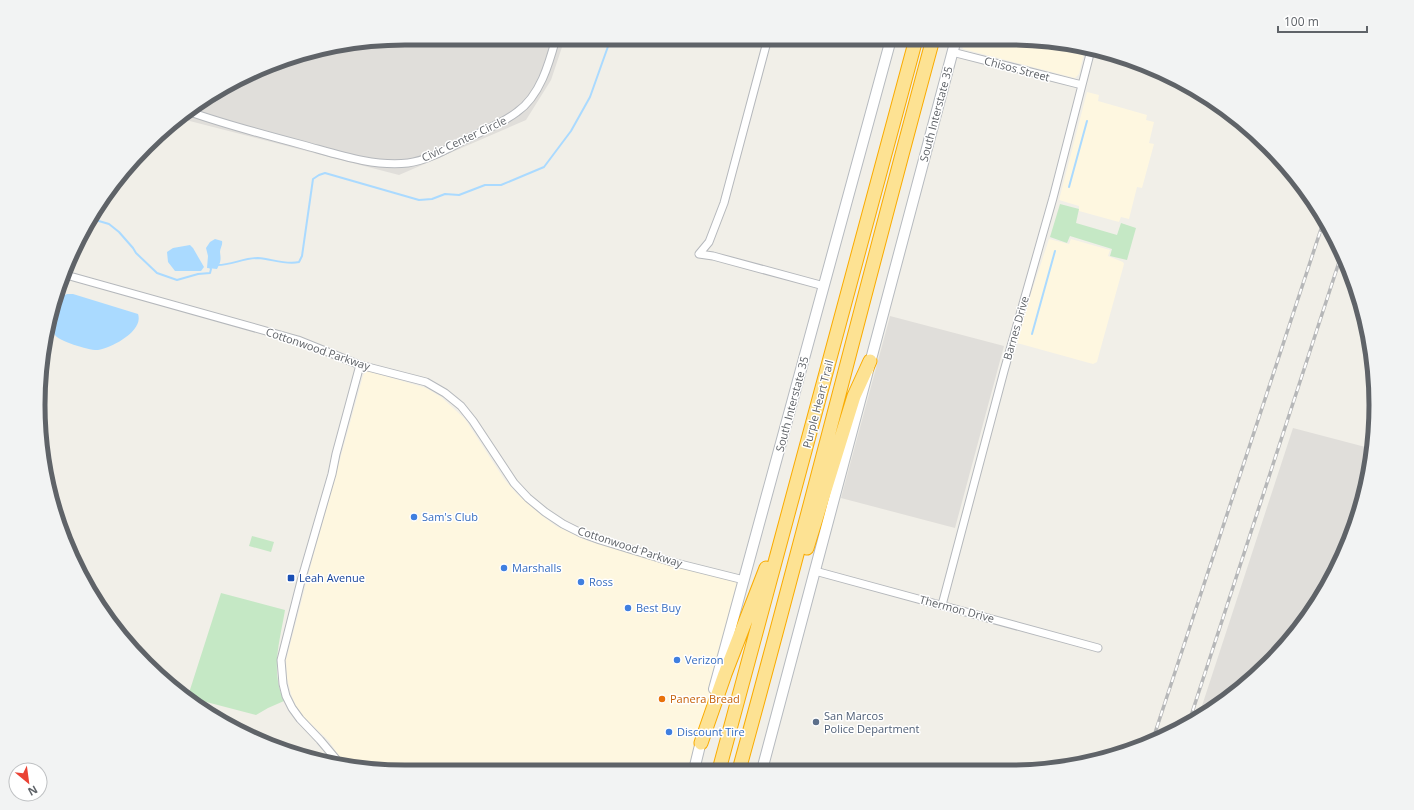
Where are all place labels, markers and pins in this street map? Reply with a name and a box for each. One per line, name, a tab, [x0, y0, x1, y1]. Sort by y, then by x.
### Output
place label: Sam's Club	[422, 509, 478, 524]
marker: Sam's Club	[409, 512, 419, 522]
place label: Marshalls	[512, 560, 561, 575]
marker: Marshalls	[499, 563, 509, 573]
place label: Leah Avenue	[299, 570, 365, 585]
marker: Leah Avenue	[286, 573, 296, 583]
place label: Ross	[589, 574, 613, 589]
marker: Ross	[576, 577, 586, 587]
place label: Best Buy	[636, 600, 681, 615]
marker: Best Buy	[623, 603, 633, 613]
place label: Verizon	[685, 652, 724, 667]
marker: Verizon	[672, 655, 682, 665]
place label: Panera Bread	[670, 691, 740, 706]
marker: Panera Bread	[657, 694, 667, 704]
place label: San Marcos Police Department	[824, 708, 920, 736]
marker: San Marcos Police Department	[811, 717, 821, 727]
place label: Discount Tire	[677, 724, 745, 739]
marker: Discount Tire	[664, 727, 674, 737]

